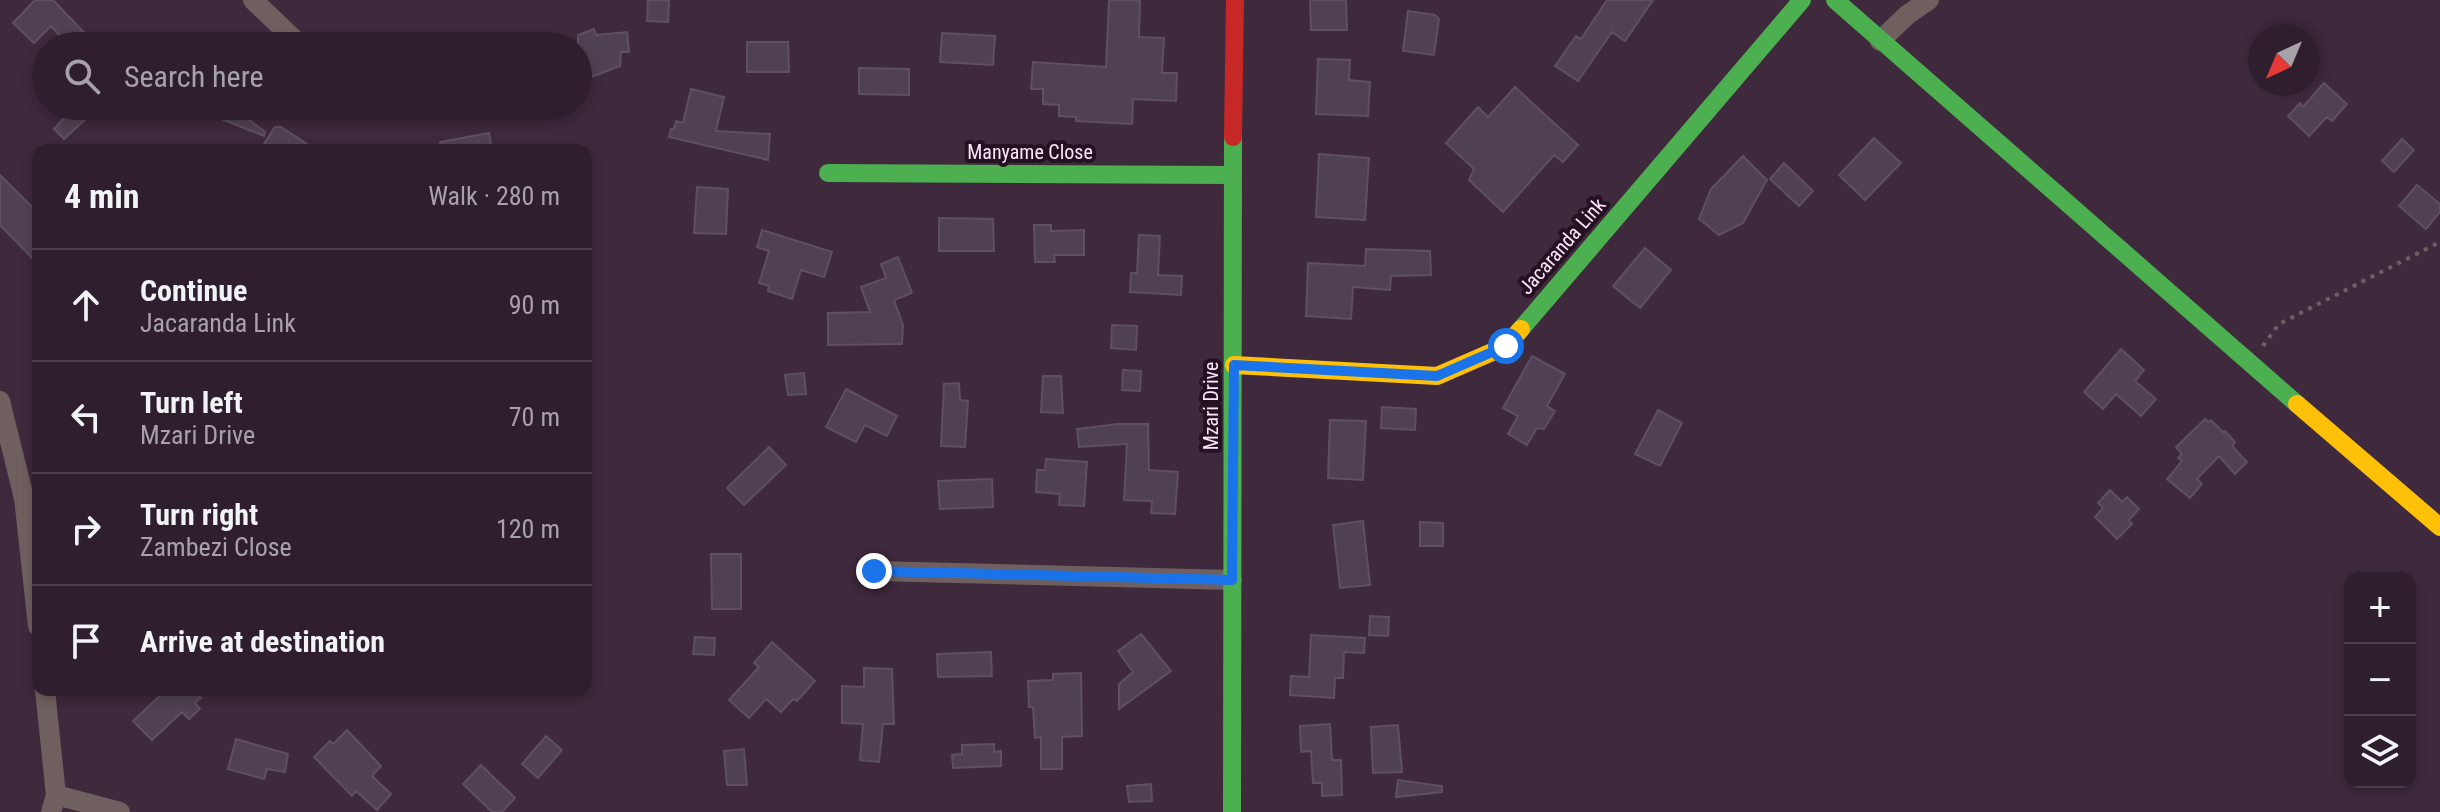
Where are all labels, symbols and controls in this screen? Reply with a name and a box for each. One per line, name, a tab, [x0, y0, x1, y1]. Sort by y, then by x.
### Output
north arrow	[2248, 24, 2320, 96]
search box	[32, 32, 592, 120]
icon: search	[60, 54, 104, 98]
text: Search here	[124, 59, 264, 94]
street label: Manyame Close	[967, 140, 1093, 164]
text: 4 min	[64, 176, 140, 216]
text: Walk · 280 m	[428, 181, 560, 211]
street label: Jacaranda Link	[1514, 193, 1610, 299]
text: Continue	[140, 273, 247, 308]
icon: ahead	[64, 283, 108, 327]
text: 90 m	[509, 290, 560, 320]
text: Jacaranda Link	[140, 308, 296, 338]
route start	[1488, 328, 1524, 364]
street label: Mzari Drive	[1199, 362, 1223, 450]
text: Turn left	[140, 385, 243, 420]
icon: left	[64, 395, 108, 439]
text: 70 m	[509, 402, 560, 432]
text: Mzari Drive	[140, 420, 255, 450]
text: Turn right	[140, 497, 258, 532]
icon: right	[64, 507, 108, 551]
text: 120 m	[496, 514, 560, 544]
text: Zambezi Close	[140, 532, 292, 562]
route end	[856, 553, 892, 589]
map controls	[2344, 572, 2416, 788]
button: +	[2344, 572, 2416, 644]
icon: arrive	[64, 619, 108, 663]
text: Arrive at destination	[140, 624, 385, 659]
button: −	[2344, 644, 2416, 716]
button: layers	[2344, 716, 2416, 788]

